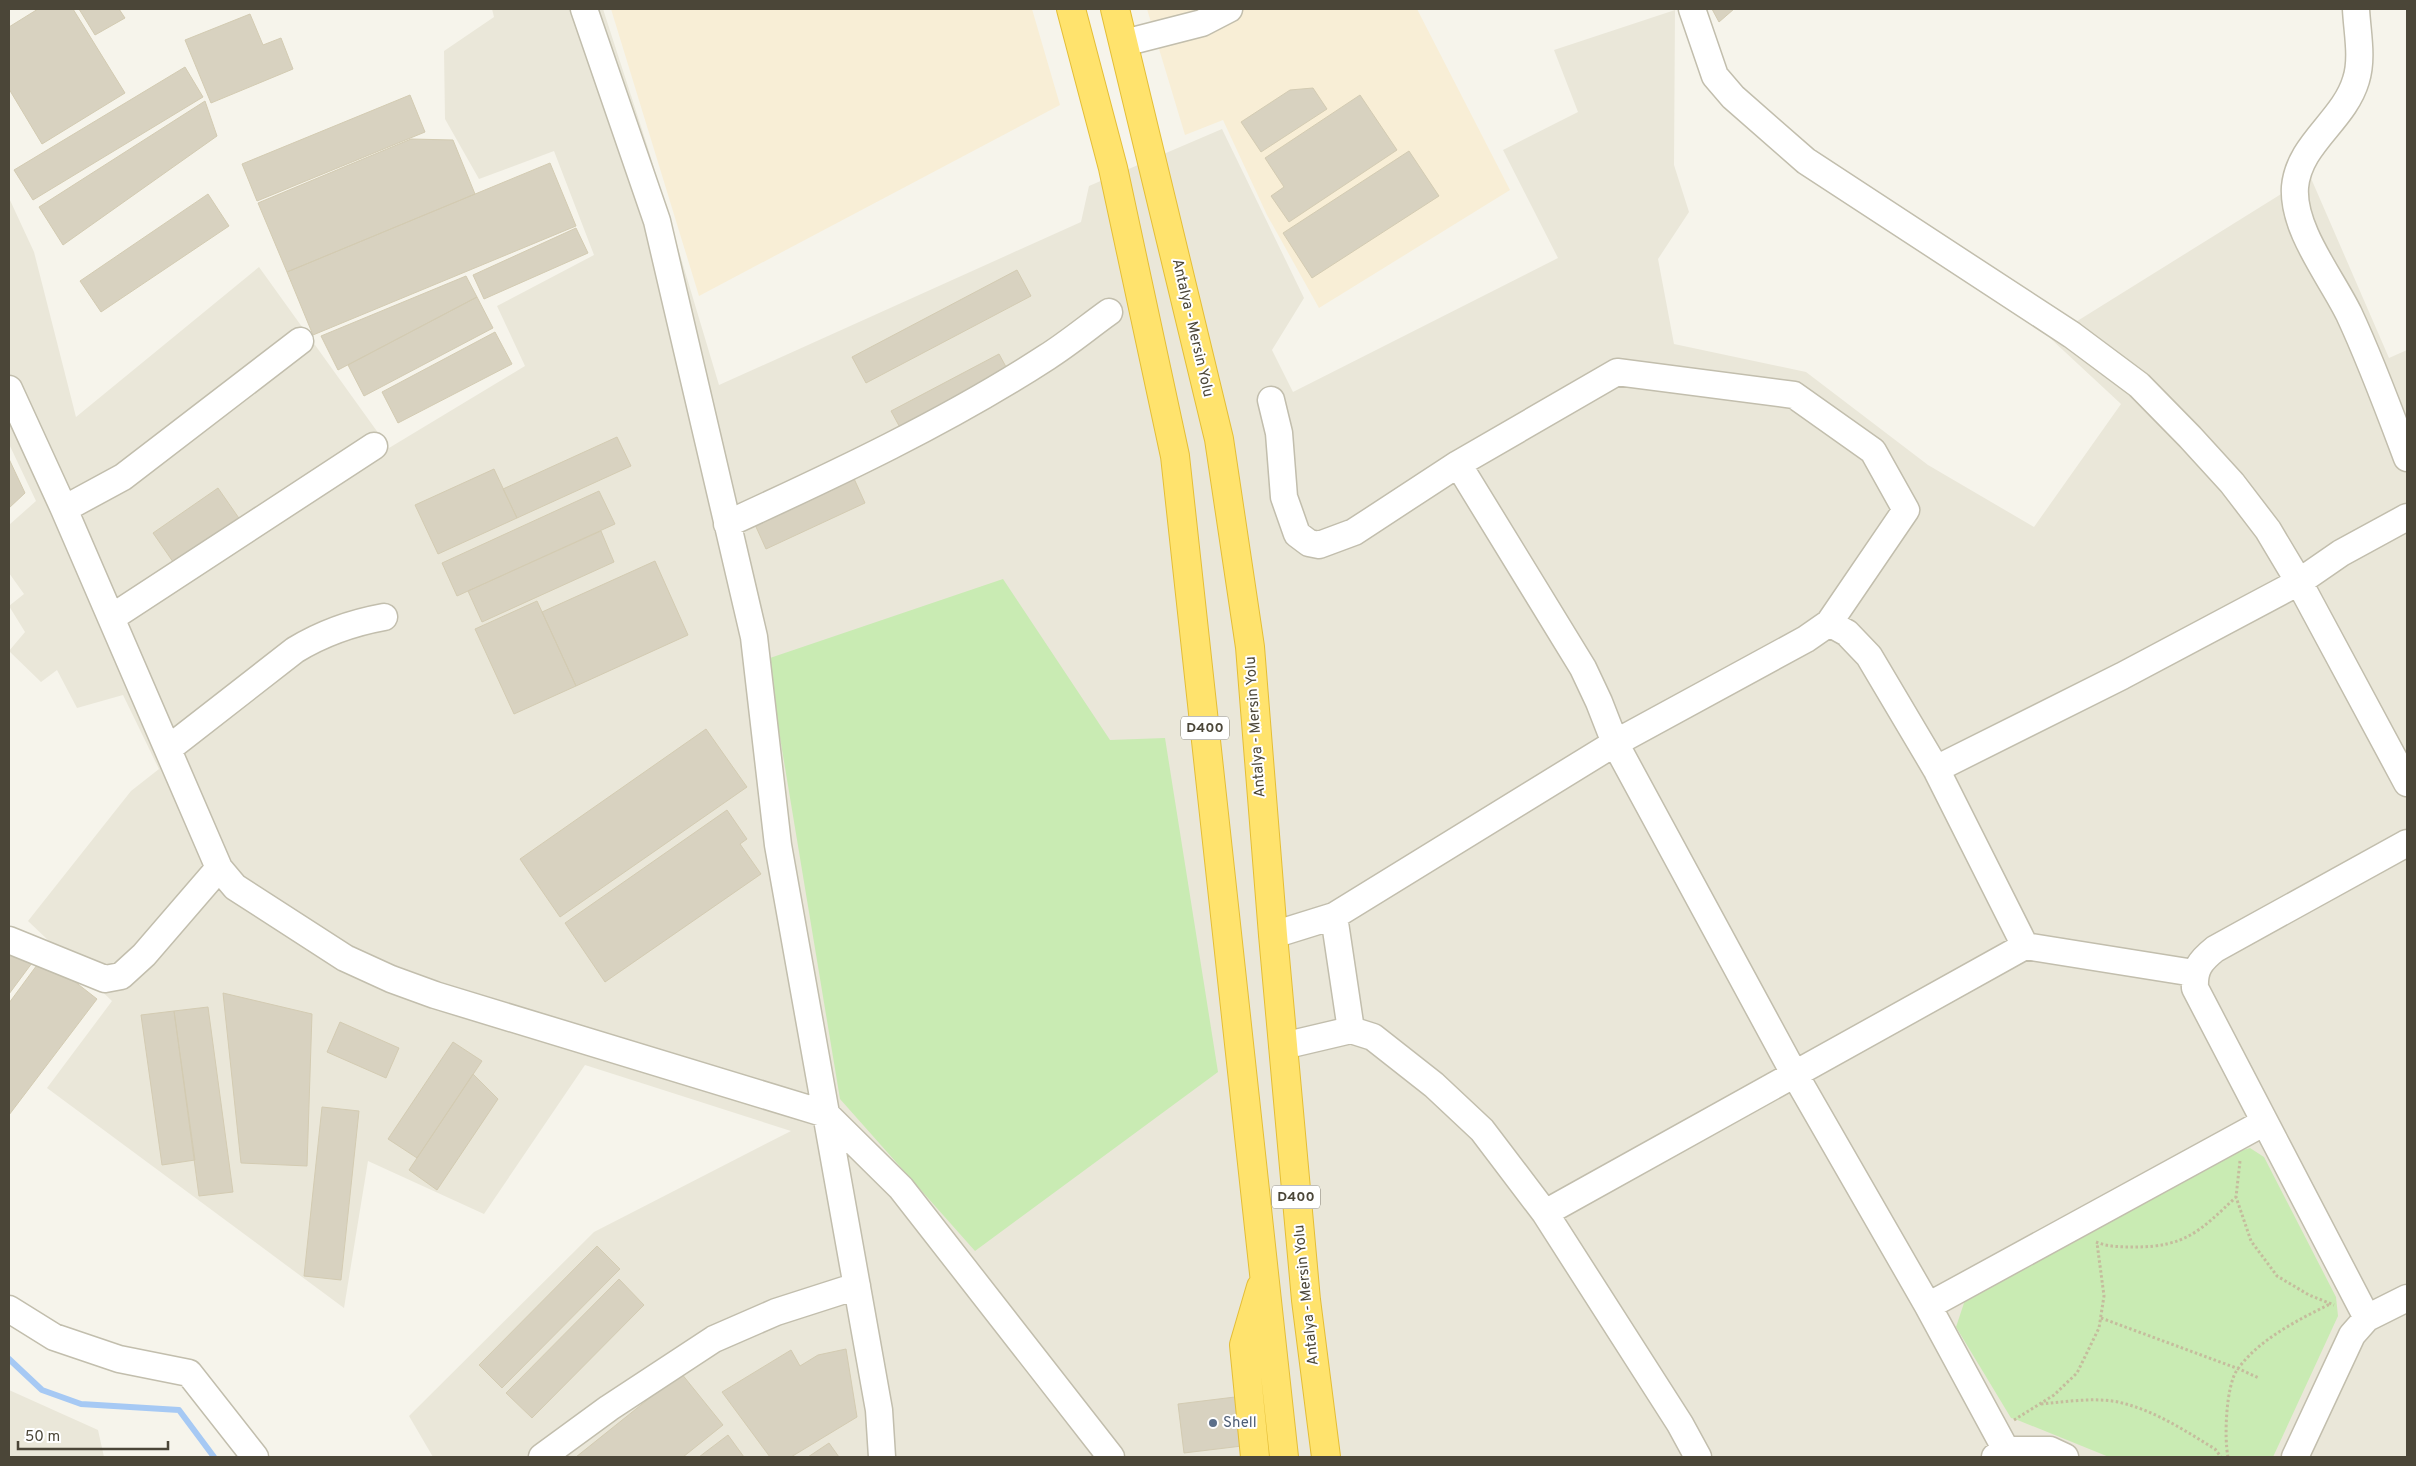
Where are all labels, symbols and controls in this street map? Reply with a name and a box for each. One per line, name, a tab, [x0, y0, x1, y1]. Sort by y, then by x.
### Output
street label: Antalya - Mersin Yolu	[1167, 257, 1217, 399]
street label: Antalya - Mersin Yolu	[1242, 656, 1270, 798]
road number: D400	[1181, 716, 1229, 740]
road number: D400	[1272, 1186, 1320, 1208]
street label: Antalya - Mersin Yolu	[1290, 1224, 1324, 1366]
place label: Shell	[1223, 1414, 1257, 1433]
marker: Shell	[1207, 1417, 1219, 1429]
scale bar	[18, 1418, 168, 1450]
text: 50 m	[25, 1428, 60, 1447]

